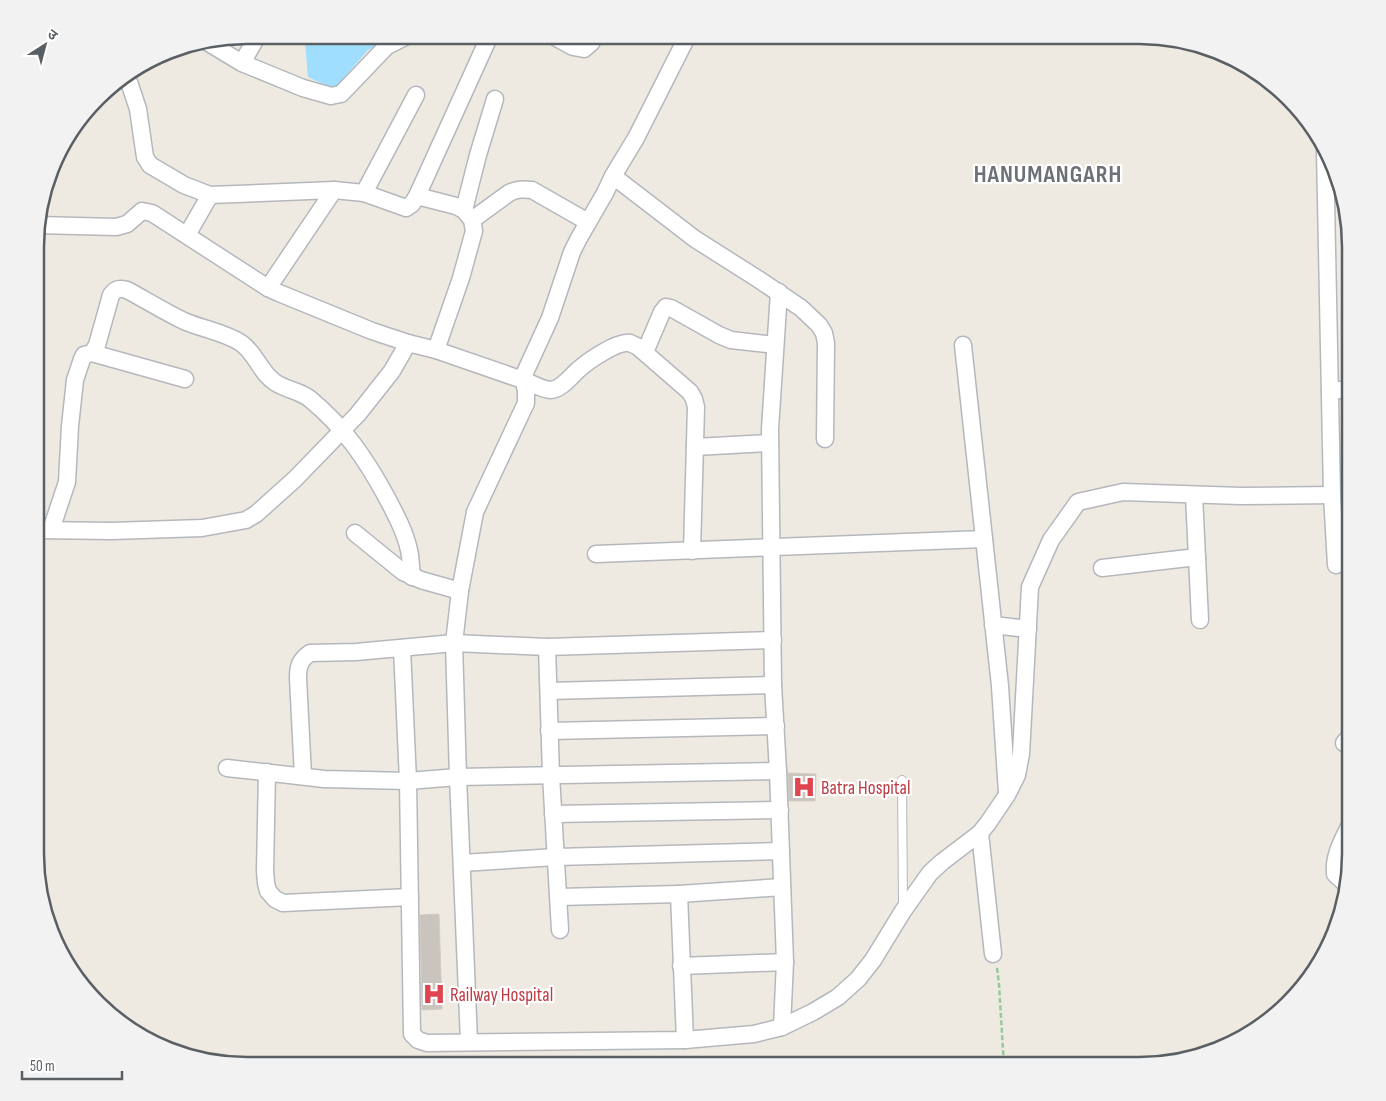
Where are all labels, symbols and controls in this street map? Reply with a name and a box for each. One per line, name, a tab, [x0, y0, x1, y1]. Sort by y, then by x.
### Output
north arrow	[20, 20, 70, 70]
text: उ	[44, 26, 61, 45]
district label: HANUMANGARH	[974, 160, 1122, 189]
hospital icon: Batra Hospital	[791, 774, 817, 800]
place label: Batra Hospital	[821, 777, 910, 800]
hospital icon: Railway Hospital	[421, 981, 447, 1007]
place label: Railway Hospital	[450, 984, 553, 1007]
scale bar	[22, 1048, 122, 1080]
text: 50 m	[30, 1057, 55, 1076]

